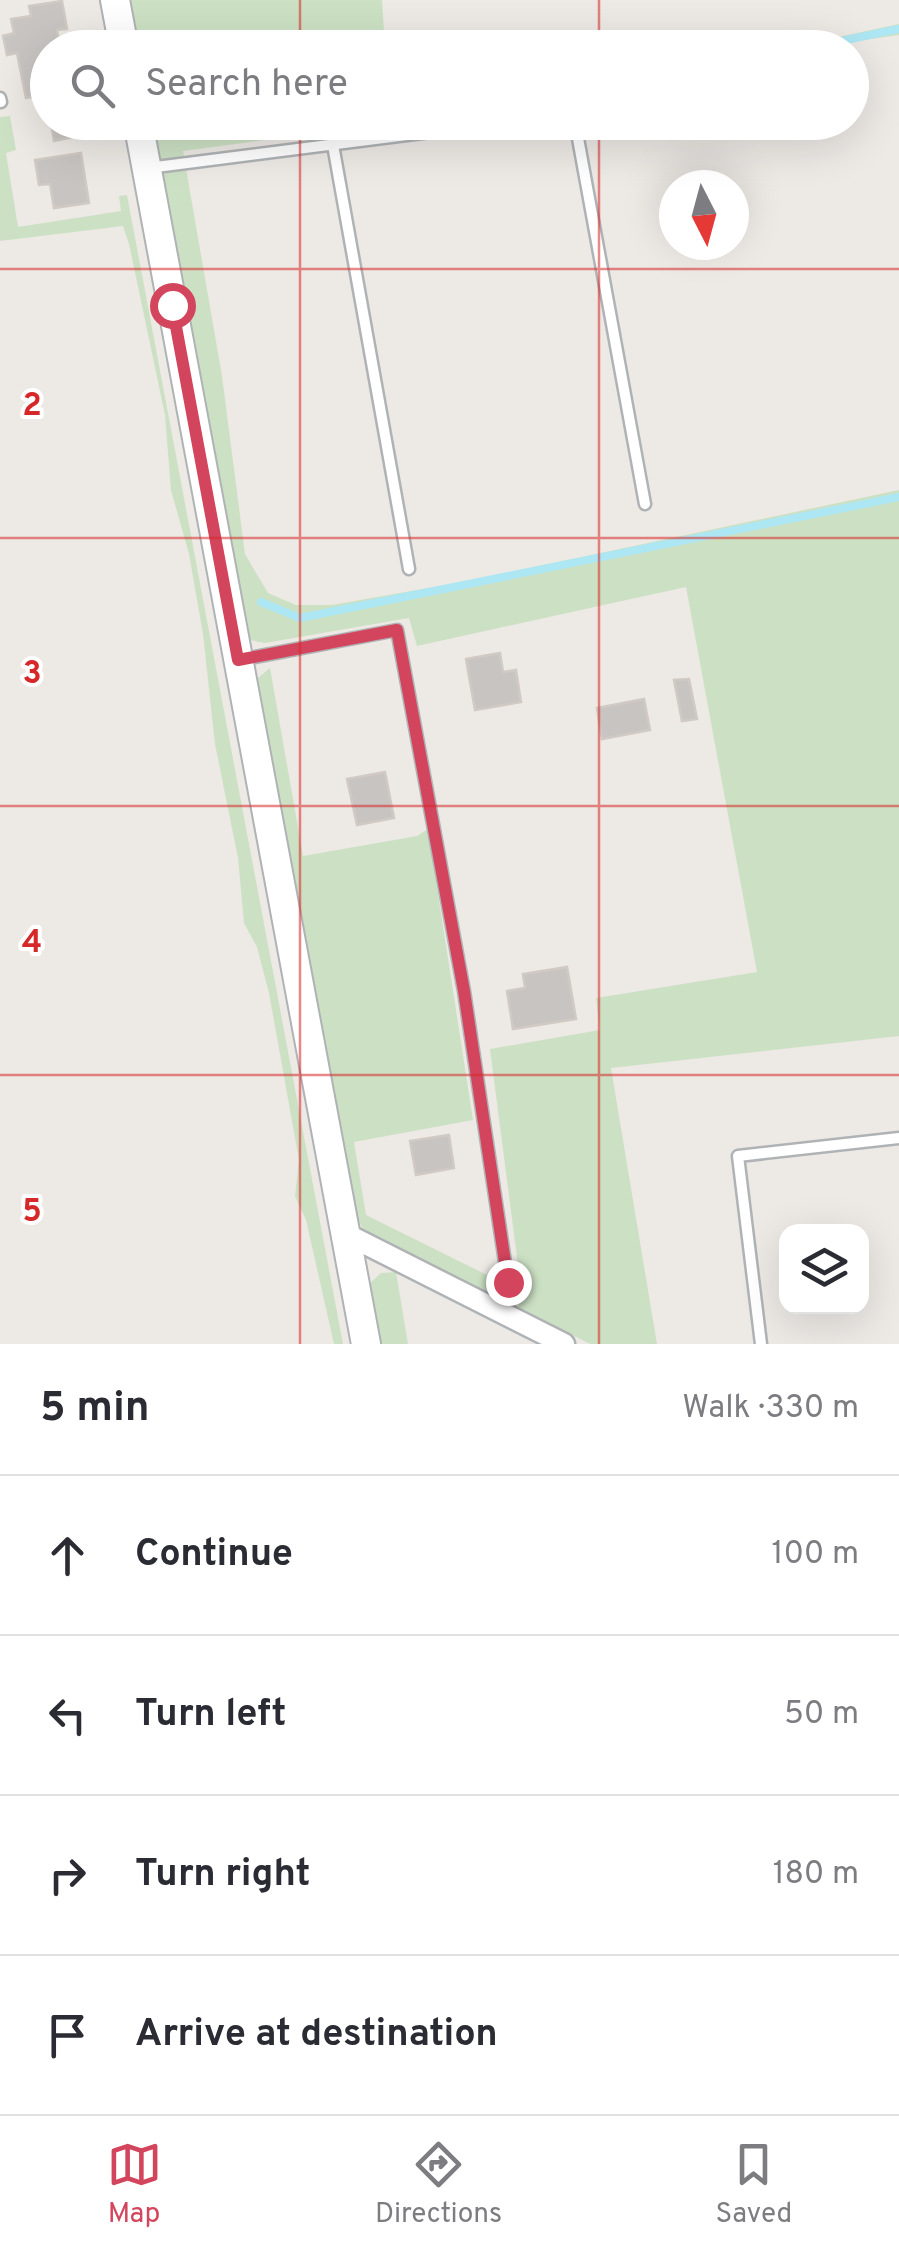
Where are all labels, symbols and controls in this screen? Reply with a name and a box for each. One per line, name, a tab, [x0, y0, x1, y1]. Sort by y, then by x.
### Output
search box	[30, 30, 869, 140]
icon: search	[65, 58, 120, 113]
text: Search here	[145, 61, 348, 110]
north arrow	[659, 170, 749, 260]
route start	[150, 283, 196, 329]
text: 2	[22, 387, 42, 427]
text: 3	[22, 655, 42, 695]
text: 4	[22, 924, 42, 964]
text: 5	[22, 1193, 42, 1233]
map controls	[779, 1224, 869, 1314]
button: layers	[779, 1224, 869, 1314]
route end	[486, 1260, 532, 1306]
text: 5 min	[40, 1383, 150, 1436]
text: Walk · 330 m	[682, 1389, 859, 1429]
icon: ahead	[40, 1528, 95, 1583]
text: Continue	[135, 1531, 293, 1580]
text: 100 m	[772, 1535, 859, 1575]
icon: left	[40, 1688, 95, 1743]
text: Turn left	[135, 1691, 287, 1740]
text: 50 m	[784, 1695, 859, 1735]
icon: right	[40, 1848, 95, 1903]
text: Turn right	[135, 1851, 310, 1900]
text: 180 m	[773, 1855, 859, 1895]
icon: arrive	[40, 2008, 95, 2063]
text: Arrive at destination	[135, 2011, 498, 2060]
tab: Map	[107, 2137, 162, 2233]
tab: Directions	[375, 2137, 502, 2233]
tab: Saved	[715, 2137, 792, 2233]

